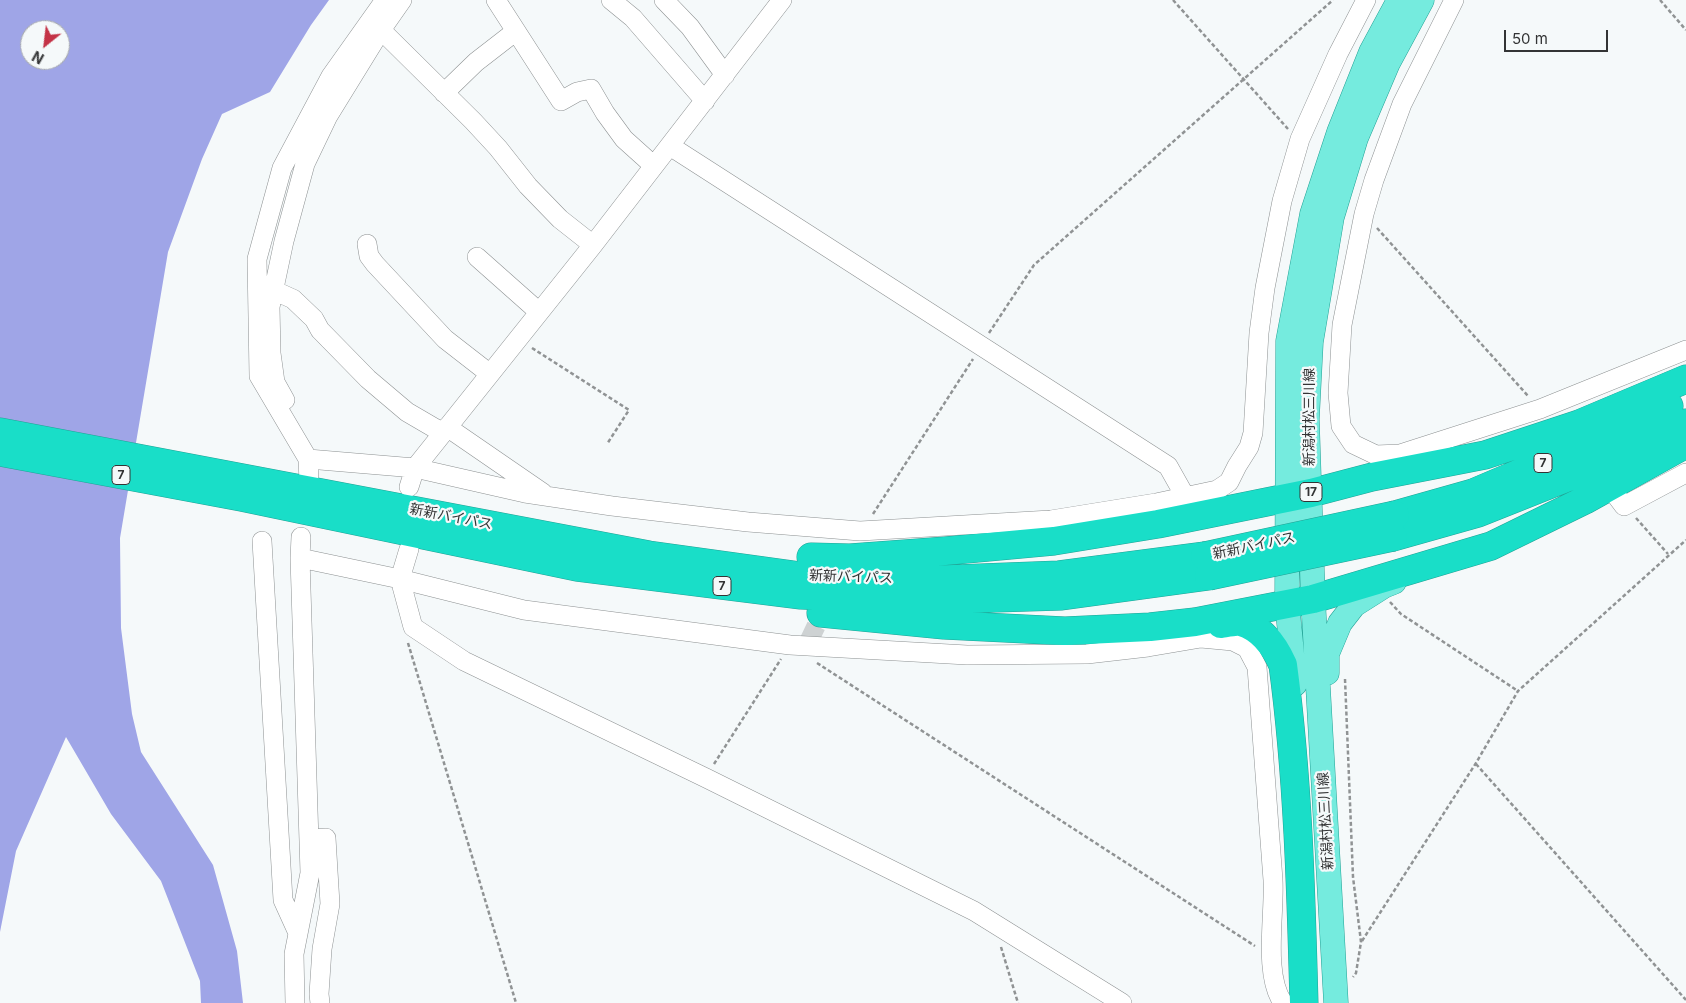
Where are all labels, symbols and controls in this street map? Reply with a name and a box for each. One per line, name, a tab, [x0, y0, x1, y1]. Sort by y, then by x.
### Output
north arrow	[20, 20, 70, 70]
scale bar	[1506, 20, 1610, 52]
text: 50 m	[1512, 29, 1548, 48]
text: N	[29, 48, 47, 68]
street label: 新潟村松三川線	[1302, 368, 1318, 466]
road number: 7	[1534, 453, 1552, 472]
road number: 7	[112, 466, 130, 484]
road number: 17	[1300, 482, 1322, 502]
street label: 新新バイパス	[408, 501, 494, 533]
street label: 新新バイパス	[1211, 529, 1297, 563]
street label: 新新バイパス	[809, 567, 893, 587]
road number: 7	[713, 576, 731, 596]
street label: 新潟村松三川線	[1315, 772, 1337, 870]

